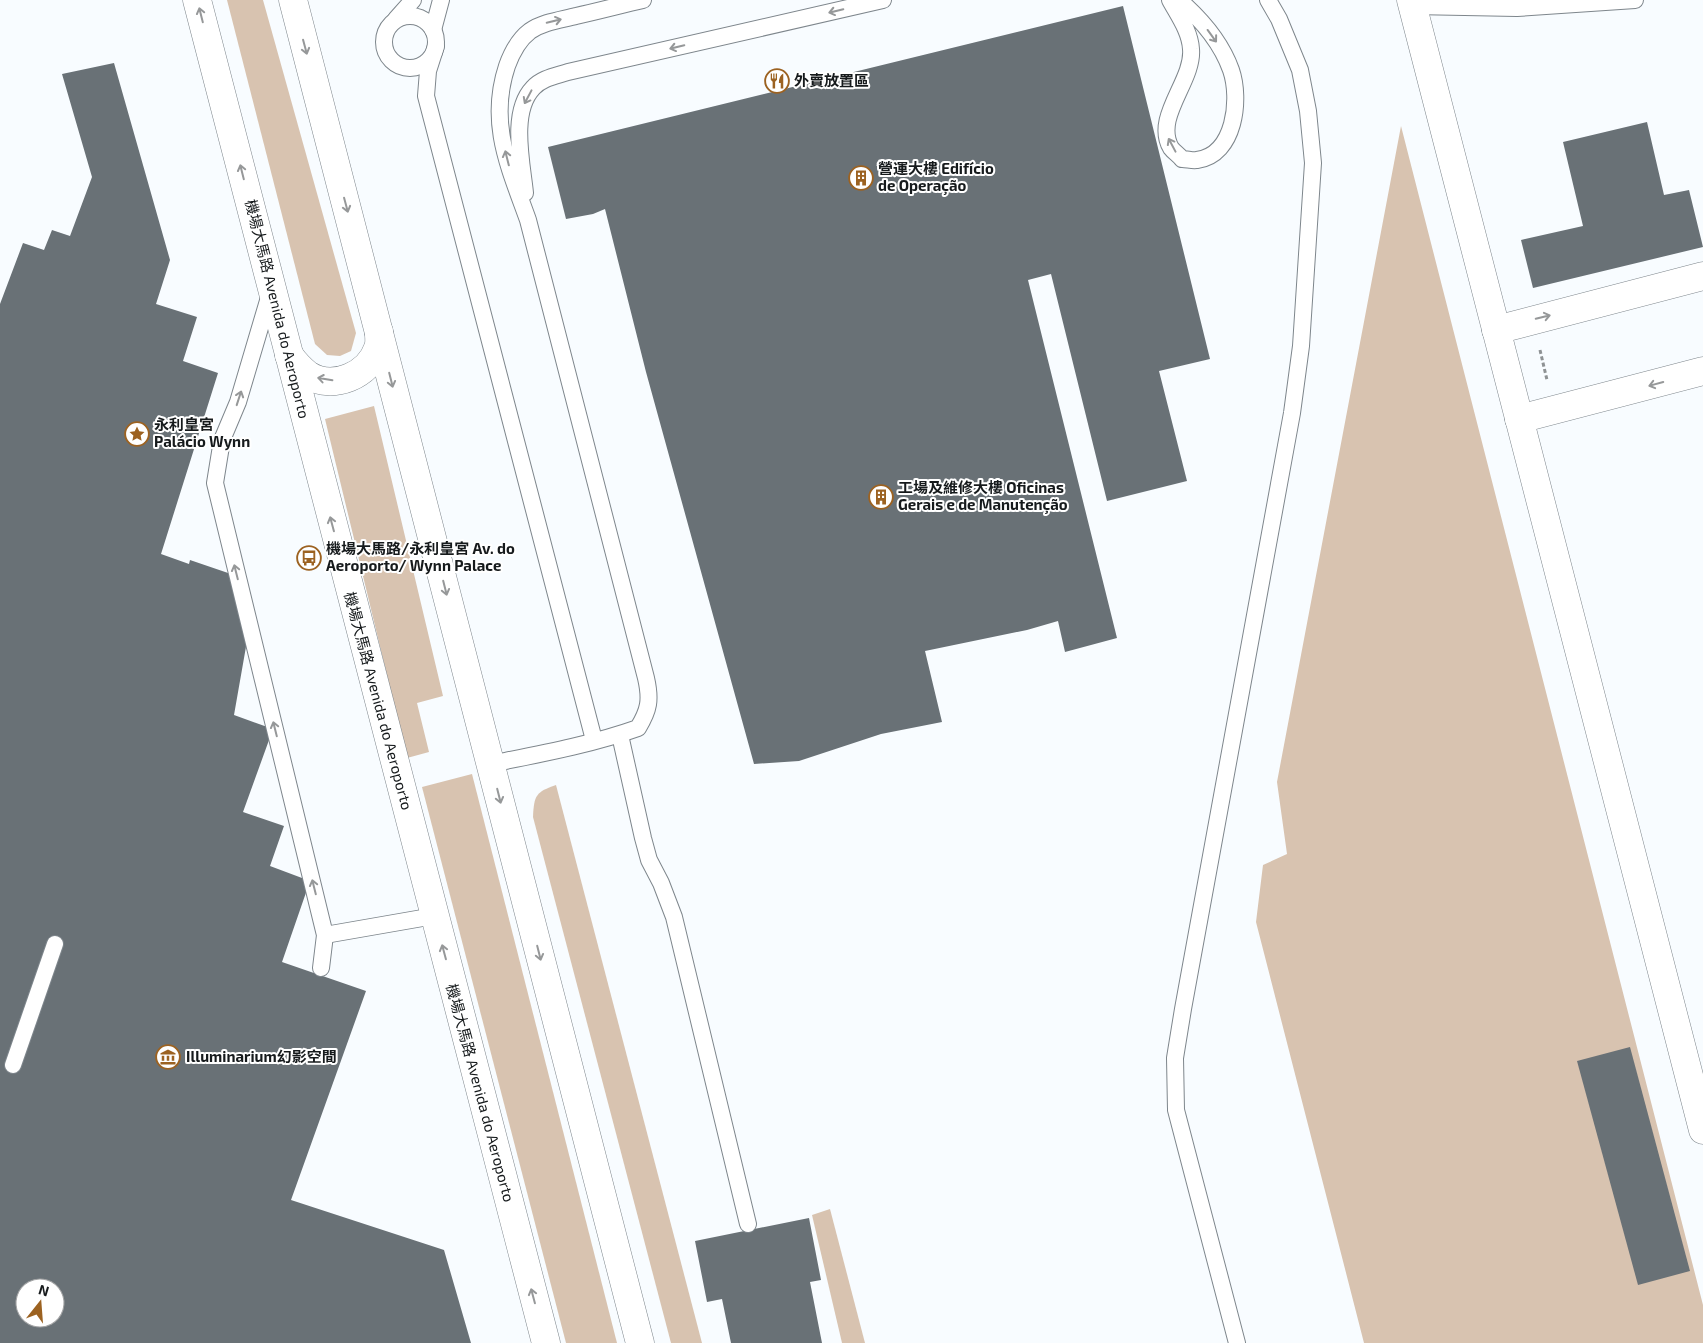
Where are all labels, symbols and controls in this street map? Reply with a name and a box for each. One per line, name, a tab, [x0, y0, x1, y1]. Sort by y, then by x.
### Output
one-way arrow	[196, 7, 205, 23]
one-way arrow	[828, 7, 844, 16]
one-way arrow	[546, 16, 562, 25]
one-way arrow	[1206, 28, 1217, 42]
one-way arrow	[301, 39, 310, 55]
one-way arrow	[670, 43, 686, 52]
restaurant icon: 外賣放置區	[764, 68, 790, 94]
place label: 外賣放置區	[794, 71, 869, 89]
one-way arrow	[523, 90, 533, 105]
one-way arrow	[1167, 138, 1177, 153]
one-way arrow	[502, 150, 511, 166]
place label: 營運大樓 Edifício de Operação	[878, 159, 994, 196]
one-way arrow	[236, 165, 246, 181]
building icon: 營運大樓 Edifício de Operação	[848, 165, 874, 191]
one-way arrow	[342, 196, 351, 212]
street label: 機場大馬路 Avenida do Aeroporto	[242, 197, 314, 420]
one-way arrow	[1534, 312, 1550, 321]
one-way arrow	[387, 371, 396, 387]
one-way arrow	[317, 374, 333, 384]
one-way arrow	[1648, 379, 1664, 389]
one-way arrow	[235, 391, 244, 406]
place label: 永利皇宮 Palácio Wynn	[154, 415, 250, 451]
place icon: 永利皇宮 Palácio Wynn	[124, 421, 150, 447]
place label: 工場及維修大樓 Oficinas Gerais e de Manutenção	[898, 478, 1068, 515]
building icon: 工場及維修大樓 Oficinas Gerais e de Manutenção	[868, 484, 894, 510]
one-way arrow	[327, 516, 337, 532]
place label: 機場大馬路/永利皇宮 Av. do Aeroporto/ Wynn Palace	[326, 539, 515, 575]
bus stop icon: 機場大馬路/永利皇宮 Av. do Aeroporto/ Wynn Palace	[296, 545, 322, 571]
one-way arrow	[231, 564, 240, 580]
one-way arrow	[441, 579, 450, 595]
street label: 機場大馬路 Avenida do Aeroporto	[341, 590, 417, 812]
one-way arrow	[270, 722, 279, 738]
one-way arrow	[495, 788, 504, 804]
one-way arrow	[308, 880, 318, 896]
one-way arrow	[439, 945, 448, 961]
one-way arrow	[535, 945, 545, 961]
street label: 機場大馬路 Avenida do Aeroporto	[443, 982, 519, 1204]
museum icon: Illuminarium幻影空間	[155, 1044, 181, 1070]
place label: Illuminarium幻影空間	[186, 1047, 337, 1065]
north arrow	[15, 1278, 65, 1328]
text: N	[37, 1280, 51, 1300]
one-way arrow	[528, 1288, 537, 1304]

